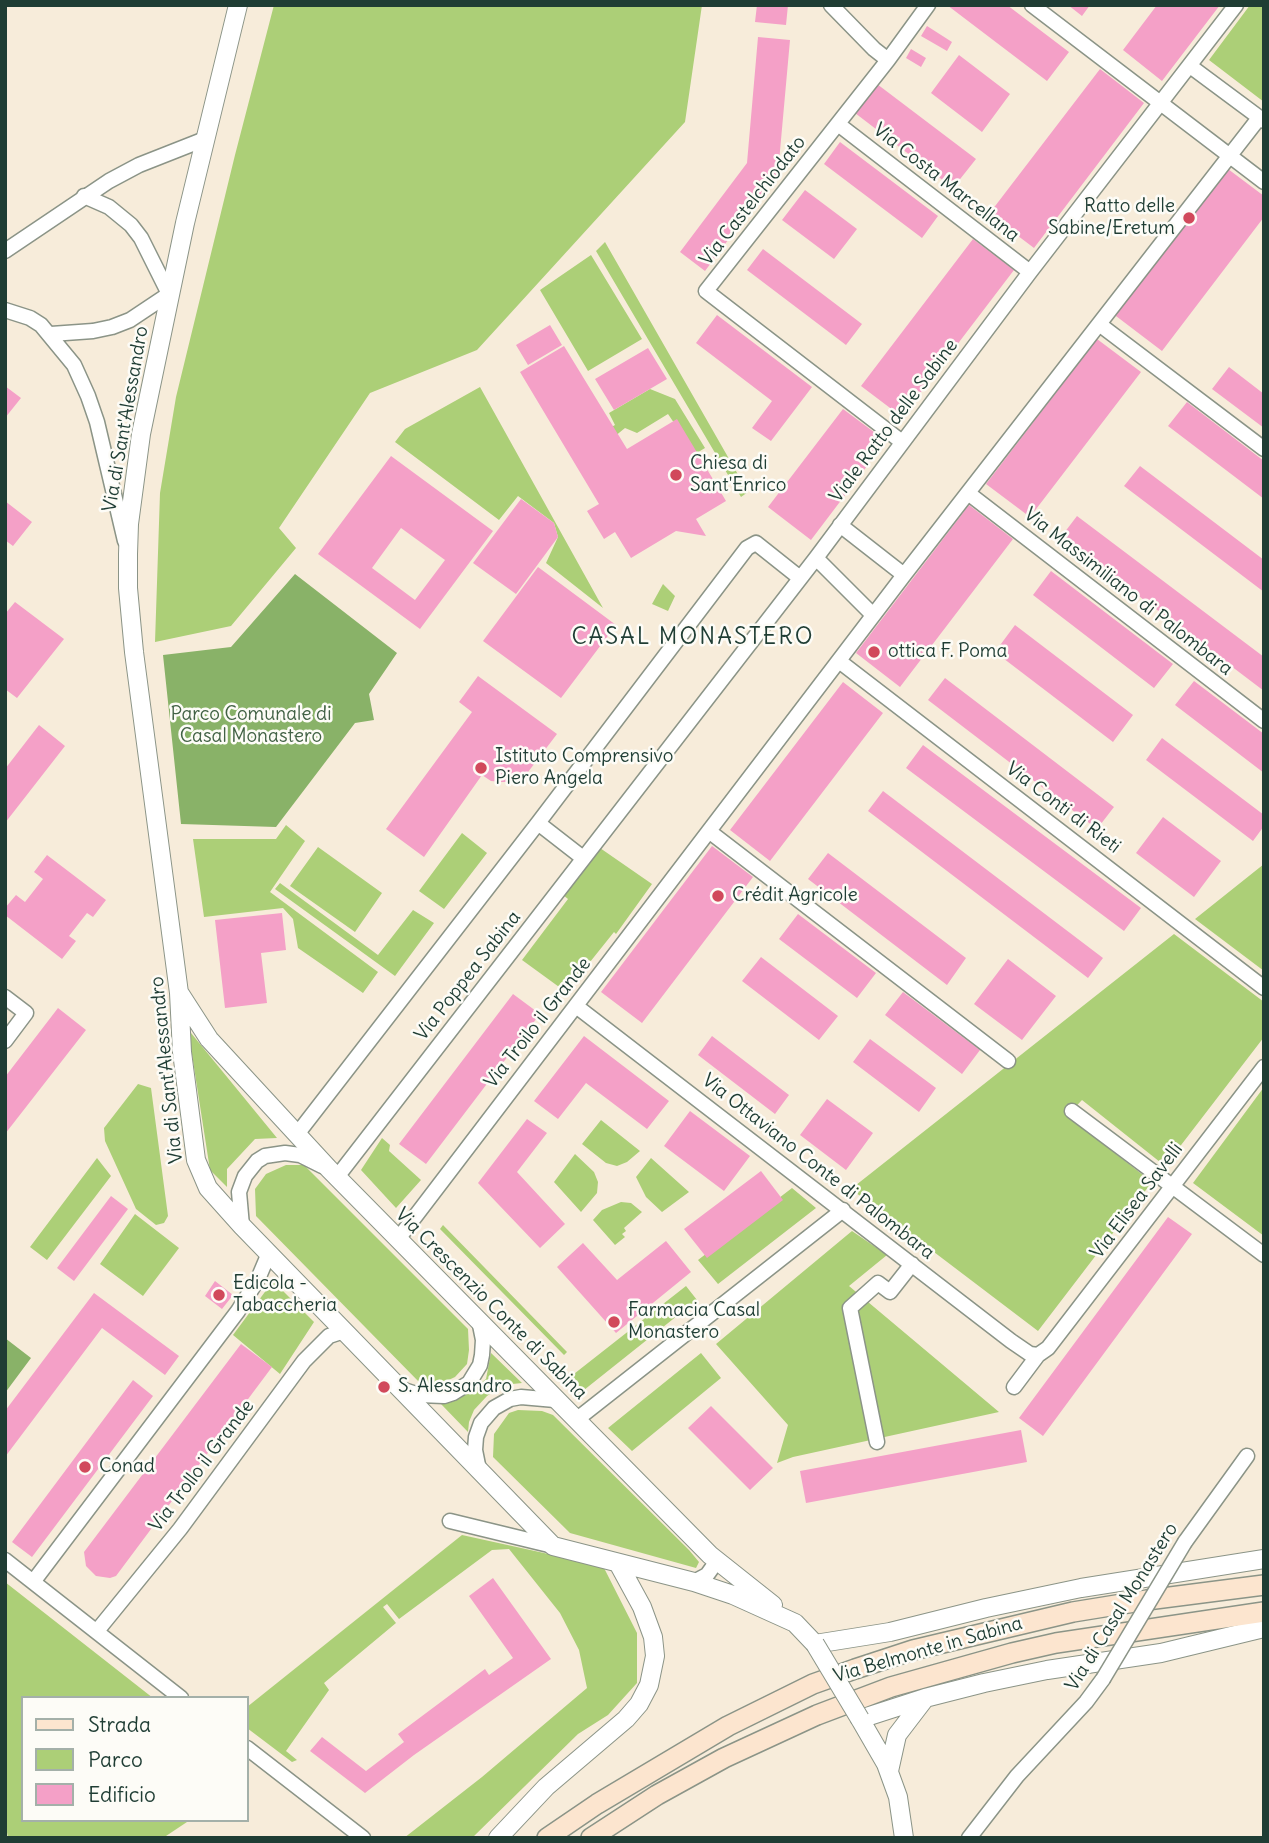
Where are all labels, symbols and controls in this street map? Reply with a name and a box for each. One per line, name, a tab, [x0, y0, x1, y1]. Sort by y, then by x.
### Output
street label: Via Costa Marcellana	[868, 119, 1024, 247]
street label: Via Castelchiodato	[695, 131, 811, 271]
place label: Ratto delle Sabine/Eretum	[1048, 196, 1175, 240]
marker: Ratto delle Sabine/Eretum	[1181, 210, 1197, 226]
street label: Via di Sant'Alessandro	[98, 324, 154, 514]
street label: Viale Ratto delle Sabine	[825, 335, 963, 507]
place label: Chiesa di Sant'Enrico	[690, 453, 787, 497]
marker: Chiesa di Sant'Enrico	[668, 467, 684, 483]
street label: Via Massimiliano di Palombara	[1019, 503, 1237, 681]
district label: CASAL MONASTERO	[573, 623, 813, 651]
place label: ottica F. Poma	[888, 641, 1007, 663]
marker: ottica F. Poma	[866, 644, 882, 660]
park label: Parco Comunale di Casal Monastero	[170, 704, 332, 748]
place label: Istituto Comprensivo Piero Angela	[495, 746, 673, 790]
street label: Via Conti di Rieti	[1001, 757, 1125, 859]
marker: Istituto Comprensivo Piero Angela	[473, 760, 489, 776]
place label: Crédit Agricole	[732, 885, 858, 907]
marker: Crédit Agricole	[710, 888, 726, 904]
street label: Via Poppea Sabina	[410, 907, 526, 1045]
street label: Via Troilo il Grande	[480, 953, 596, 1093]
street label: Via di Sant'Alessandro	[146, 975, 188, 1165]
street label: Via Ottaviano Conte di Palombara	[697, 1069, 939, 1265]
street label: Via Elisea Savelli	[1086, 1139, 1188, 1263]
street label: Via Crescenzio Conte di Sabina	[390, 1203, 592, 1405]
place label: Edicola - Tabaccheria	[233, 1273, 337, 1317]
marker: Edicola - Tabaccheria	[211, 1287, 227, 1303]
place label: Farmacia Casal Monastero	[628, 1300, 760, 1344]
marker: Farmacia Casal Monastero	[606, 1314, 622, 1330]
place label: S. Alessandro	[398, 1376, 512, 1398]
marker: S. Alessandro	[376, 1379, 392, 1395]
street label: Via Trollo il Grande	[145, 1395, 259, 1537]
place label: Conad	[99, 1456, 155, 1478]
marker: Conad	[77, 1459, 93, 1475]
street label: Via di Casal Monastero	[1061, 1519, 1183, 1695]
street label: Via Belmonte in Sabina	[831, 1612, 1025, 1688]
legend	[21, 1696, 248, 1822]
text: Strada	[88, 1711, 151, 1738]
text: Parco	[88, 1746, 143, 1773]
text: Edificio	[88, 1781, 156, 1808]

